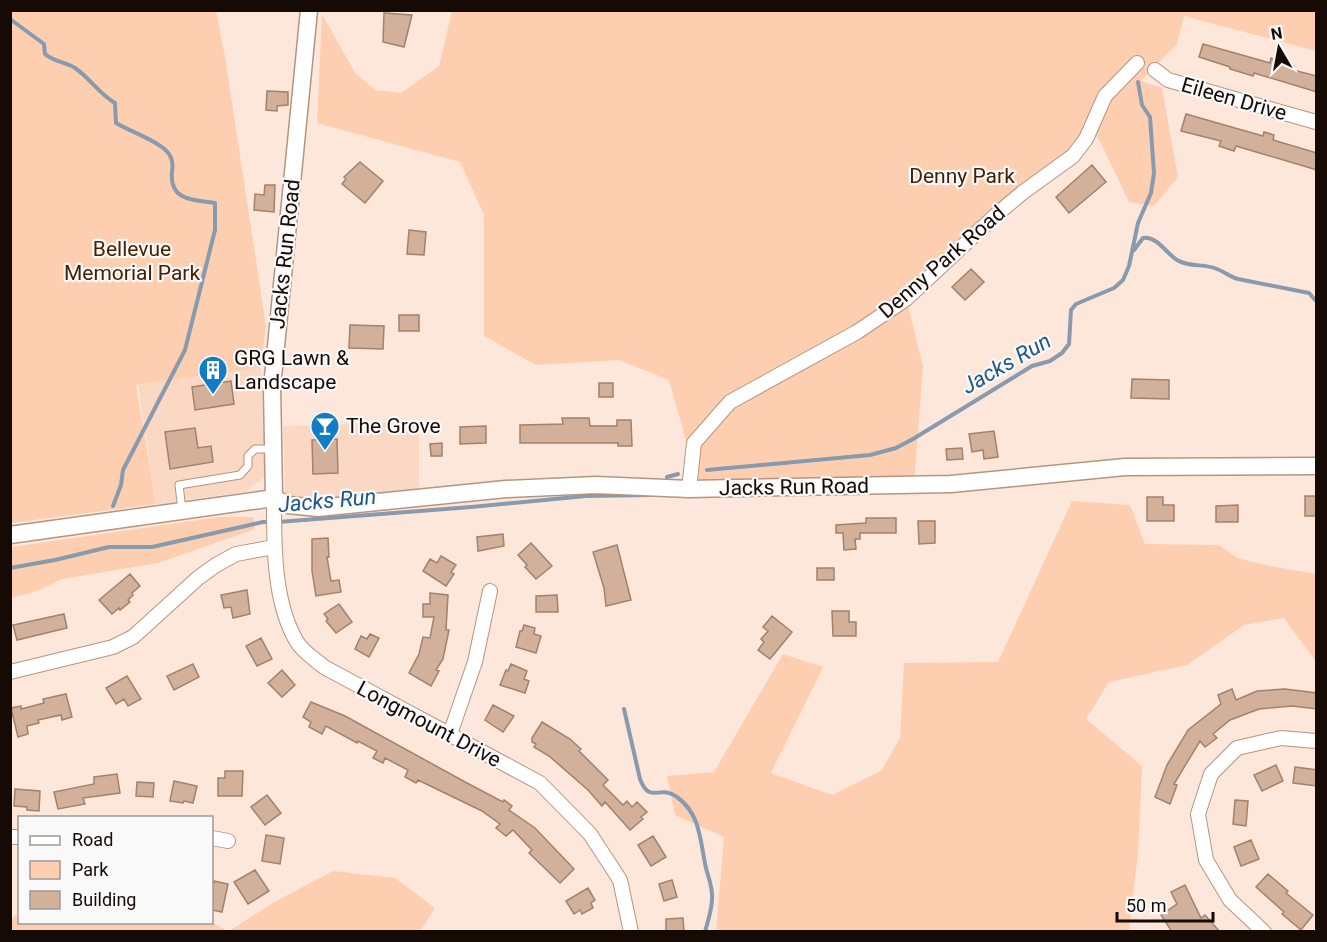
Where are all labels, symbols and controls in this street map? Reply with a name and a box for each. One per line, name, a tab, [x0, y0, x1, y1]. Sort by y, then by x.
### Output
north arrow	[1249, 18, 1309, 78]
text: N	[1269, 23, 1284, 44]
street label: Eileen Drive	[1179, 73, 1289, 125]
park label: Denny Park	[909, 164, 1015, 188]
street label: Jacks Run Road	[265, 178, 305, 330]
street label: Denny Park Road	[874, 201, 1010, 323]
park label: Bellevue Memorial Park	[64, 237, 200, 285]
water label: Jacks Run	[957, 328, 1055, 399]
place label: GRG Lawn & Landscape	[234, 346, 349, 394]
building icon: GRG Lawn & Landscape	[197, 354, 229, 396]
bar icon: The Grove	[309, 410, 341, 452]
place label: The Grove	[346, 414, 441, 438]
street label: Jacks Run Road	[719, 474, 869, 500]
water label: Jacks Run	[277, 484, 377, 517]
street label: Longmount Drive	[353, 676, 505, 772]
legend	[18, 816, 213, 924]
text: Road	[72, 829, 113, 850]
text: Park	[72, 859, 109, 880]
scale bar	[1117, 885, 1213, 923]
text: Building	[72, 889, 136, 910]
text: 50 m	[1126, 895, 1166, 916]

